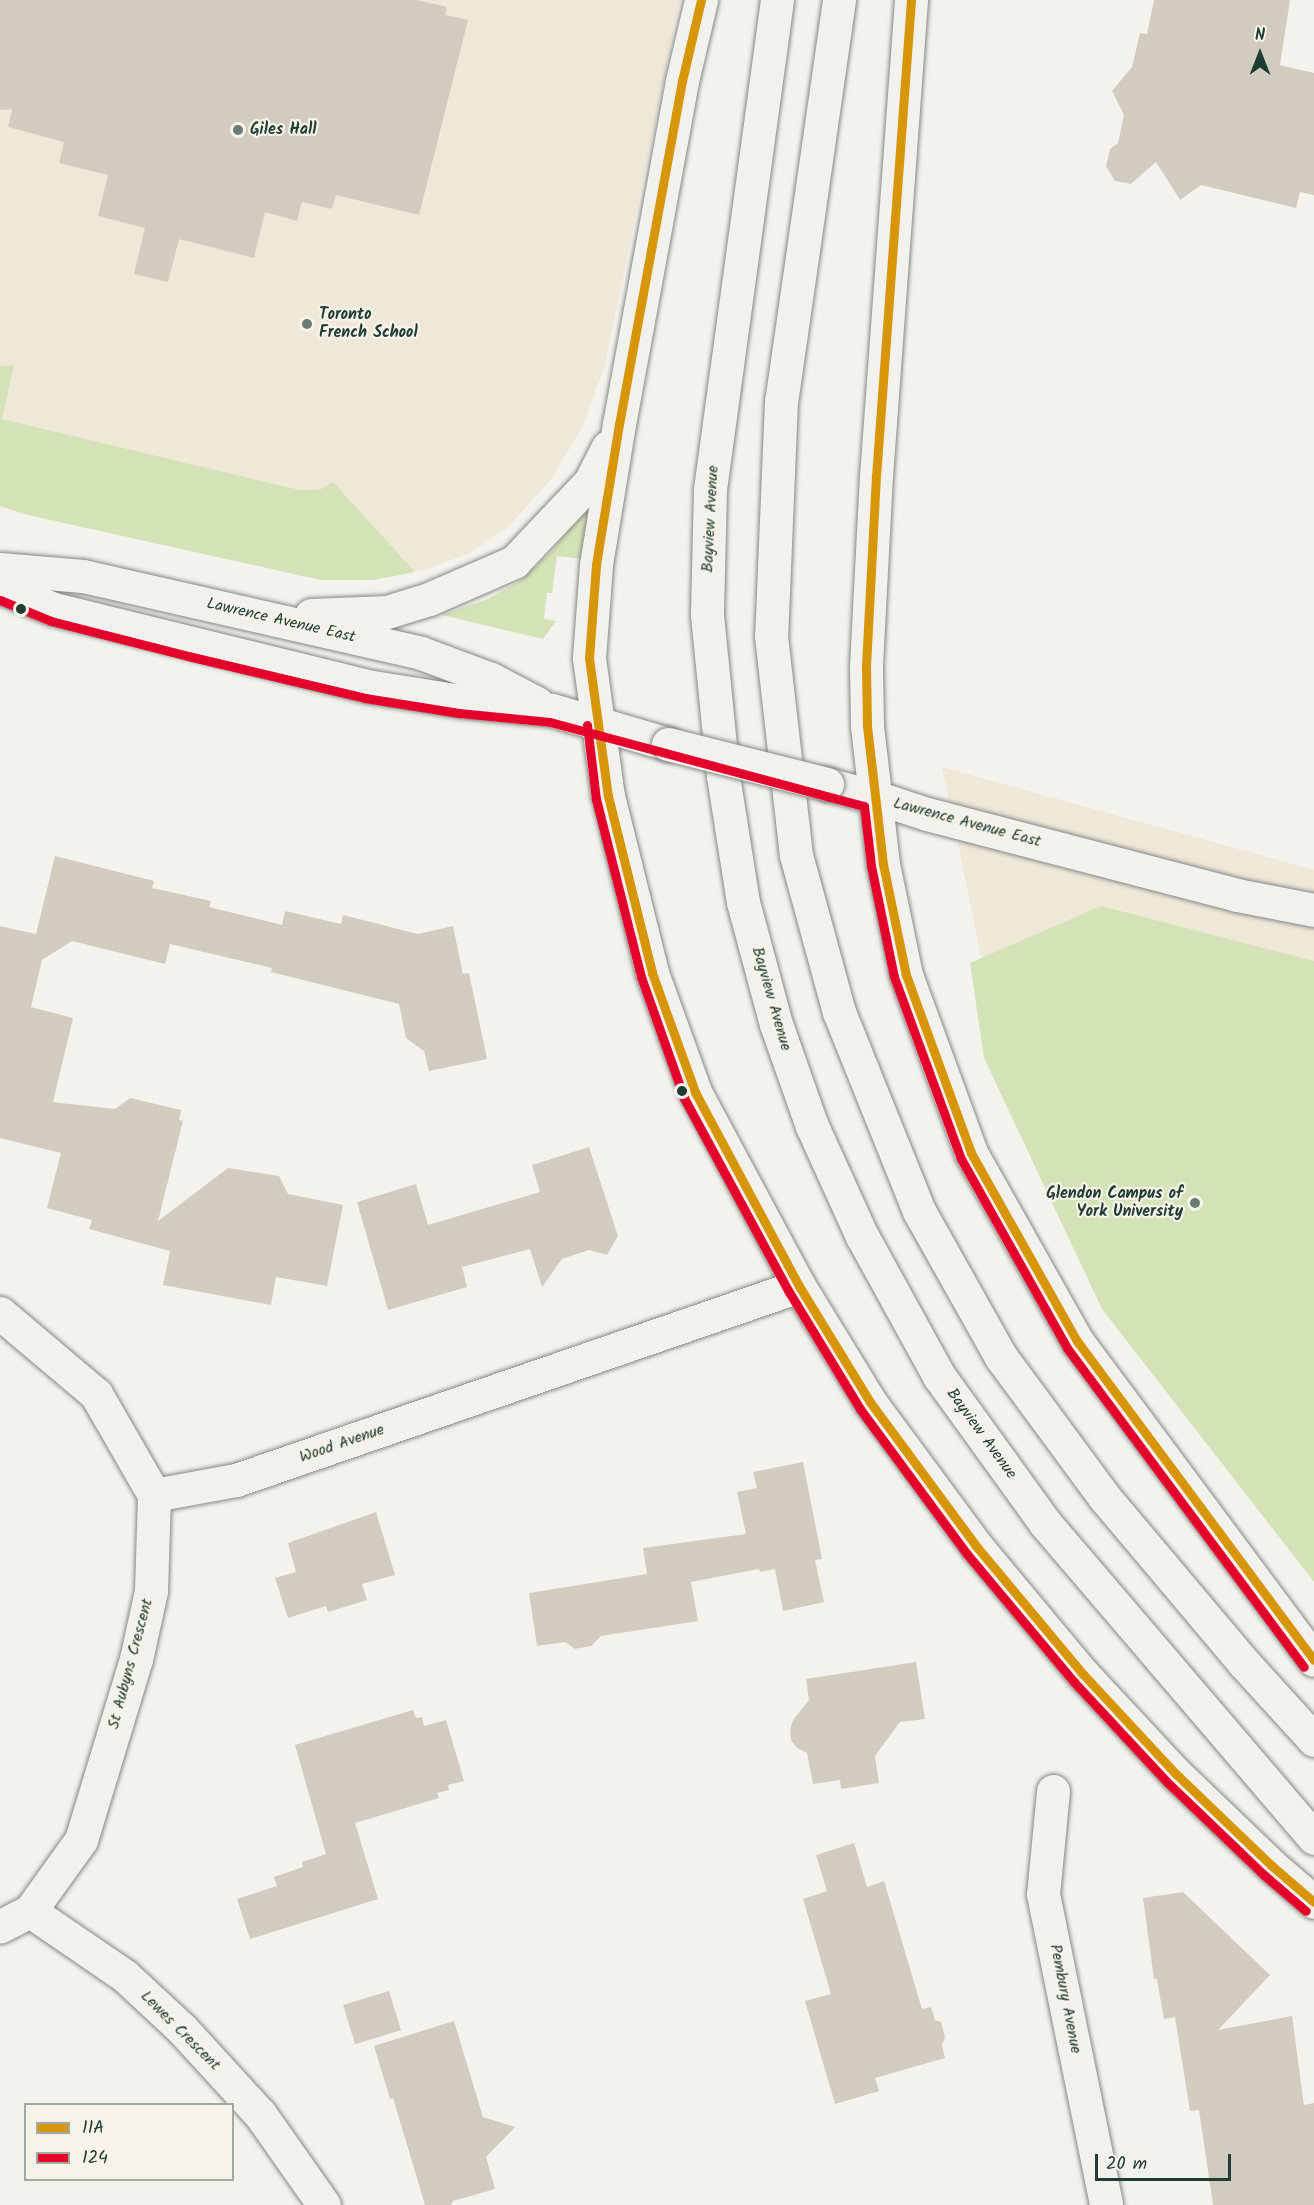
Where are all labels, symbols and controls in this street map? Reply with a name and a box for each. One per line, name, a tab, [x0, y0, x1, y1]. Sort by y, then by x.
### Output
text: N	[1255, 23, 1265, 48]
north arrow	[1230, 24, 1290, 84]
place label: Giles Hall	[250, 120, 316, 140]
marker: Giles Hall	[231, 123, 245, 137]
place label: Toronto French School	[319, 305, 418, 343]
marker: Toronto French School	[300, 317, 314, 331]
street label: Bayview Avenue	[699, 465, 723, 573]
street label: Lawrence Avenue East	[205, 595, 357, 647]
unlabelled marker	[15, 603, 27, 615]
street label: Lawrence Avenue East	[891, 794, 1043, 852]
street label: Bayview Avenue	[747, 945, 795, 1053]
unlabelled marker	[676, 1085, 688, 1097]
place label: Glendon Campus of York University	[1046, 1184, 1183, 1222]
marker: Glendon Campus of York University	[1188, 1196, 1202, 1210]
street label: Bayview Avenue	[942, 1385, 1020, 1483]
street label: Wood Avenue	[297, 1421, 387, 1467]
street label: St Aubyns Crescent	[104, 1597, 158, 1731]
street label: Pembury Avenue	[1045, 1943, 1085, 2055]
street label: Lewes Crescent	[136, 1987, 224, 2075]
legend	[24, 2103, 234, 2181]
text: 11A	[82, 2114, 104, 2143]
scale bar	[1098, 2142, 1234, 2180]
text: 124	[82, 2144, 108, 2173]
text: 20 m	[1106, 2150, 1147, 2179]

